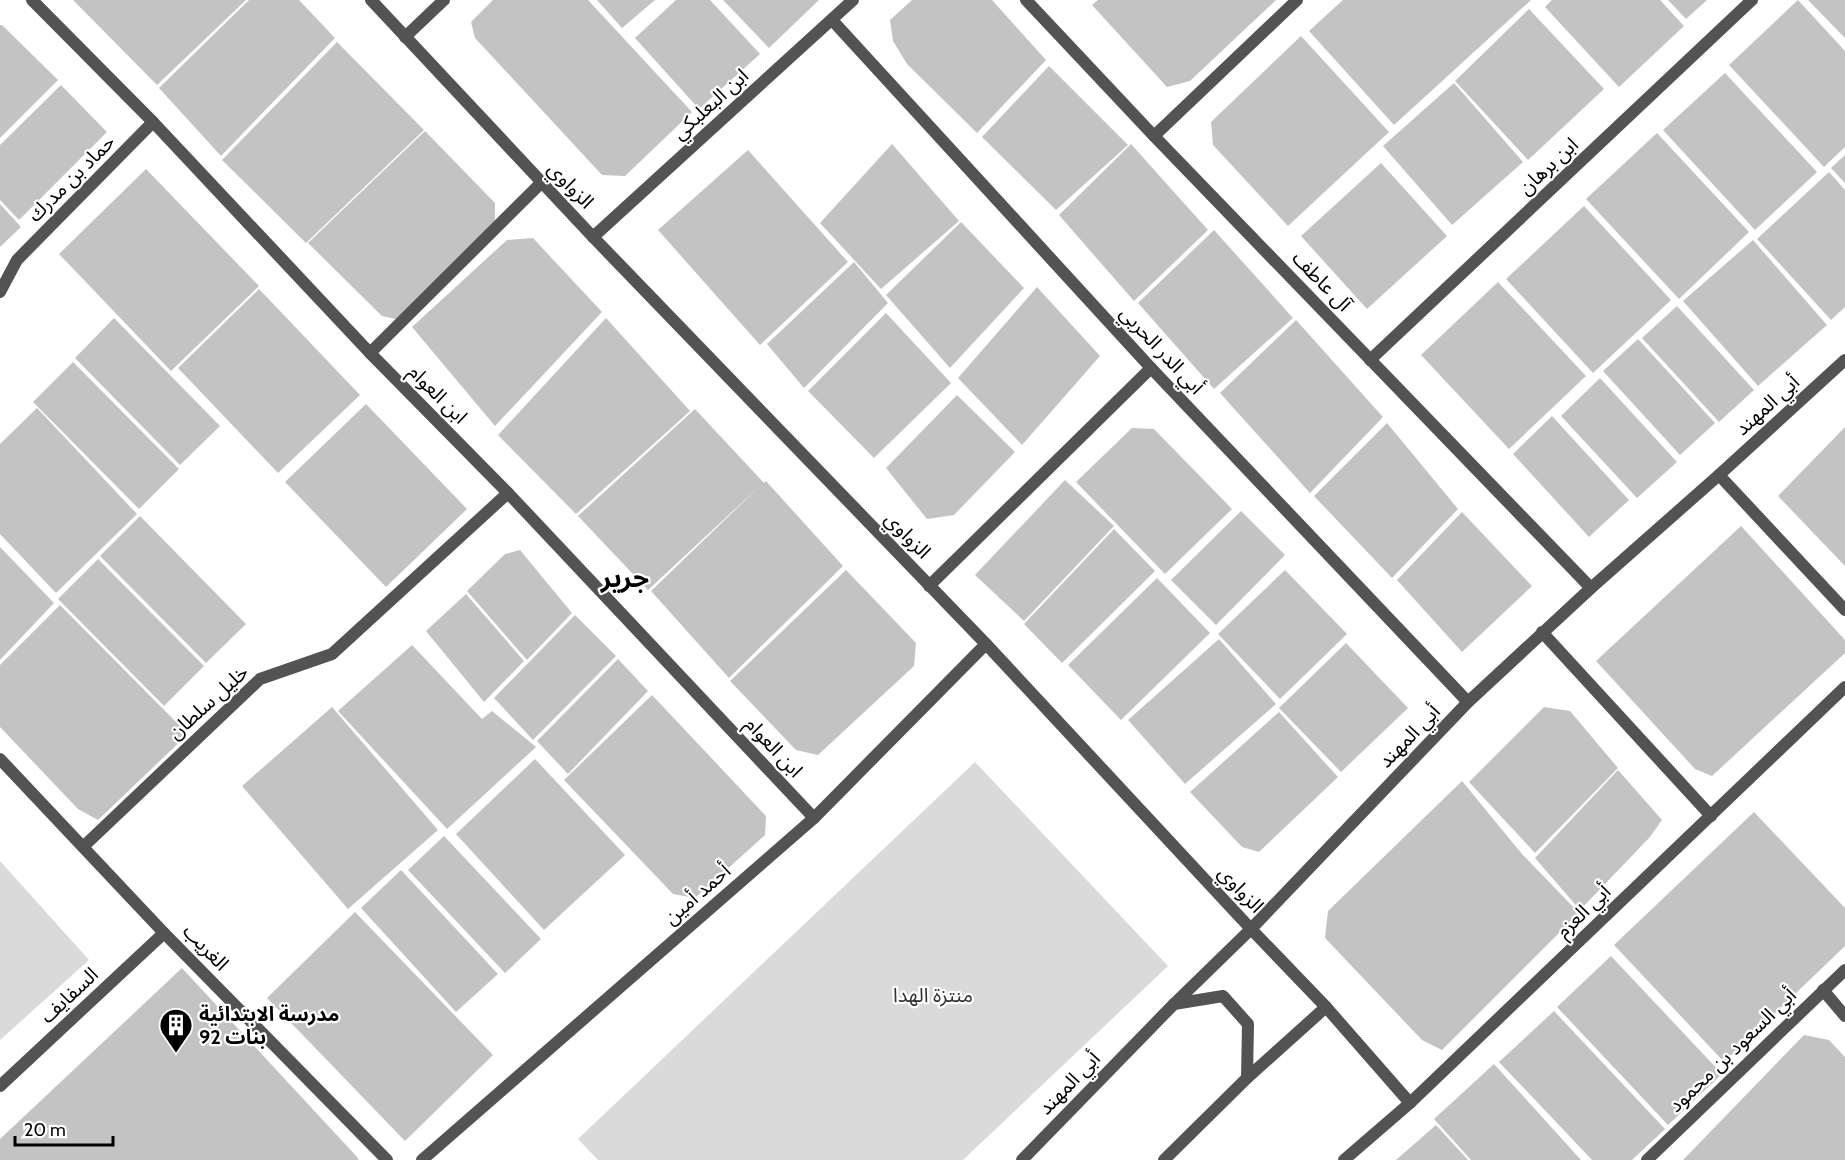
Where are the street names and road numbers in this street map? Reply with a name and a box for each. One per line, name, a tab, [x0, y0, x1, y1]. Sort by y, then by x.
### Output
street label: ابن البعلبكي	[667, 64, 755, 147]
street label: حماد بن مدرك	[22, 129, 120, 227]
street label: ابن برهان	[1513, 132, 1583, 200]
street label: الزواوي	[540, 157, 599, 216]
street label: آل عاطف	[1287, 246, 1357, 317]
street label: أبي الدر الحربي	[1112, 301, 1209, 402]
street label: ابن العوام	[401, 360, 472, 431]
street label: أبي المهند	[1730, 370, 1807, 443]
street label: الزواوي	[877, 507, 936, 566]
street label: خليل سلطان	[163, 660, 253, 744]
street label: أبي المهند	[1373, 699, 1448, 775]
street label: ابن العوام	[738, 712, 808, 784]
street label: أحمد أمين	[659, 859, 735, 929]
street label: الزواوي	[1211, 860, 1269, 920]
street label: أبي العزم	[1551, 879, 1618, 945]
street label: الغريب	[178, 919, 234, 975]
street label: السفايف	[35, 962, 103, 1028]
street label: أبي السعود بن محمود	[1663, 983, 1803, 1120]
street label: أبي المهند	[1033, 1046, 1108, 1122]

